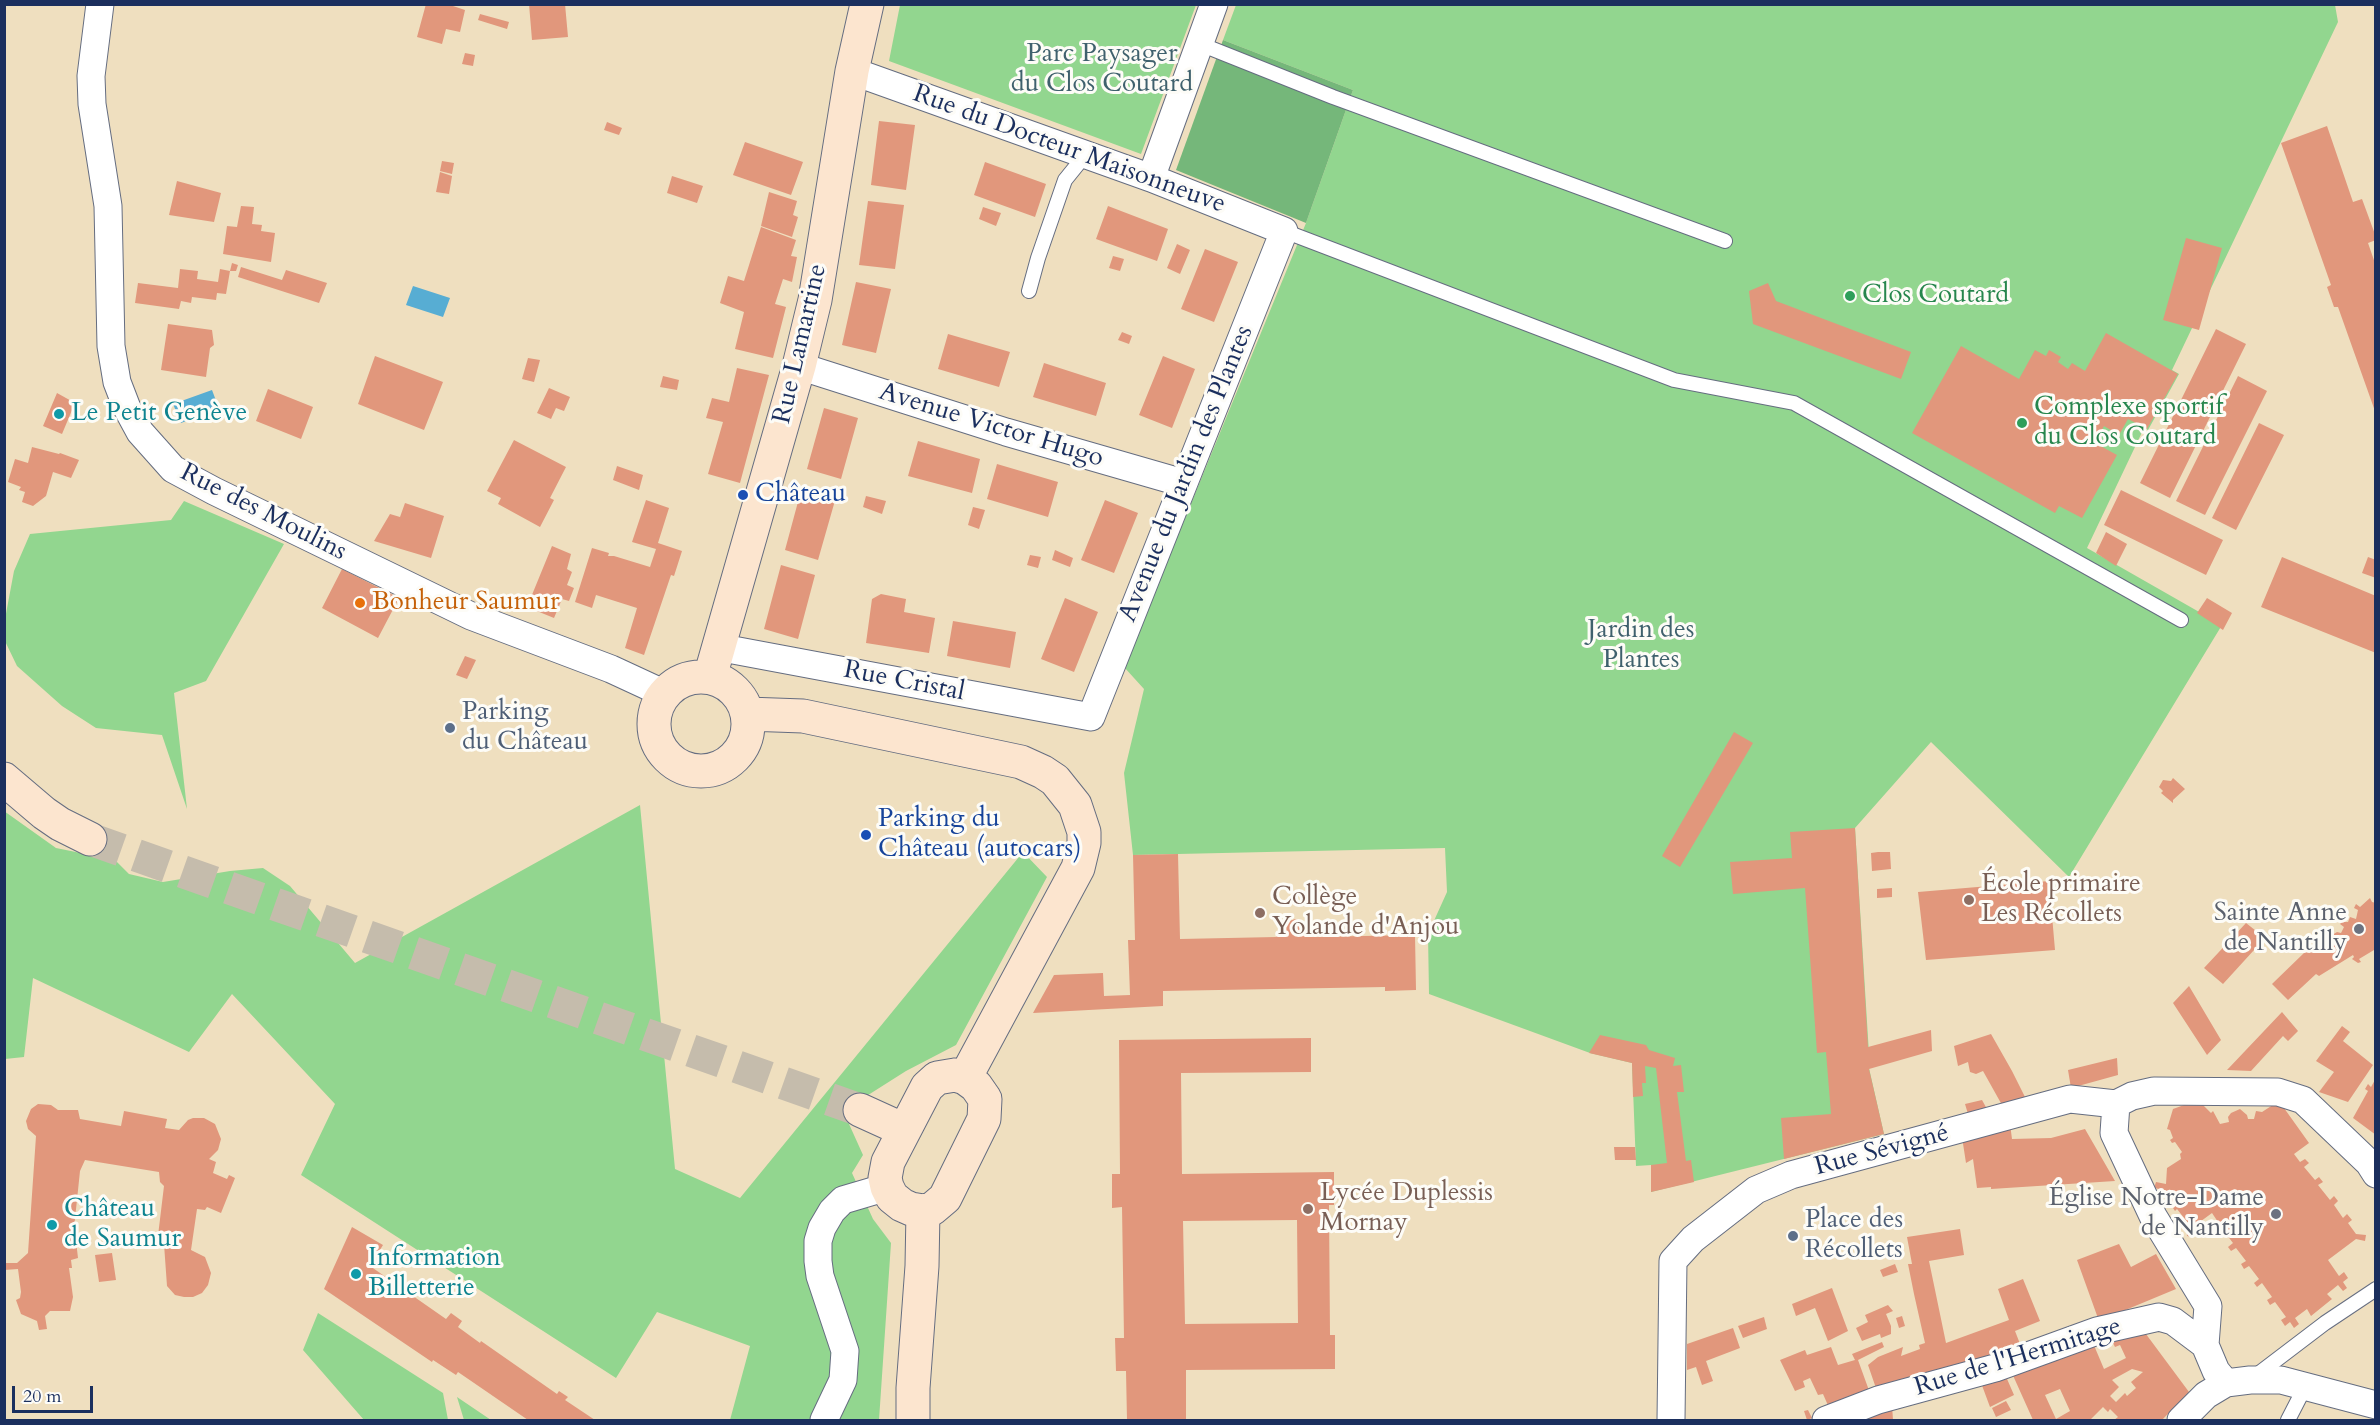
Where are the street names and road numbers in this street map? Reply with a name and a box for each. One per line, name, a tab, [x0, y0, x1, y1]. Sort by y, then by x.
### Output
street label: Rue du Docteur Maisonneuve	[908, 79, 1230, 221]
street label: Rue Lamartine	[767, 261, 835, 427]
street label: Avenue du Jardin des Plantes	[1113, 321, 1261, 627]
street label: Avenue Victor Hugo	[875, 377, 1107, 475]
street label: Rue des Moulins	[175, 458, 351, 568]
street label: Rue Cristal	[841, 655, 967, 709]
street label: Rue Sévigné	[1812, 1118, 1952, 1184]
street label: Rue de l'Hermitage	[1911, 1312, 2125, 1404]

